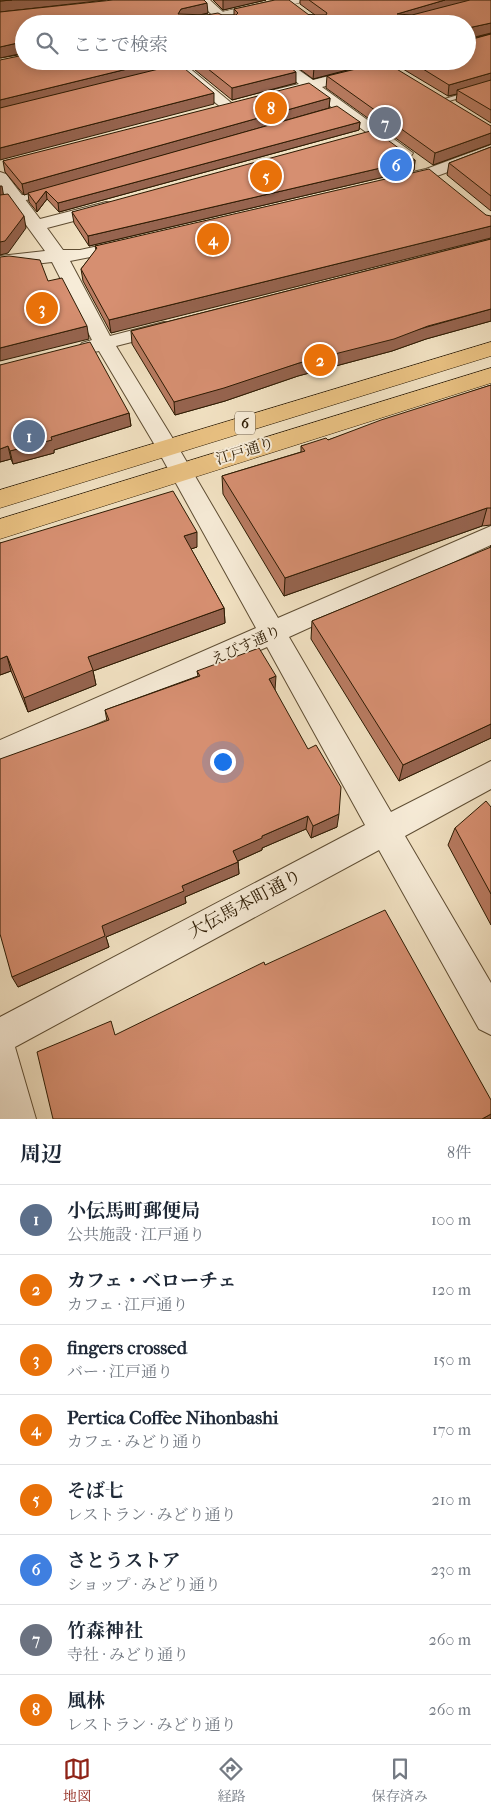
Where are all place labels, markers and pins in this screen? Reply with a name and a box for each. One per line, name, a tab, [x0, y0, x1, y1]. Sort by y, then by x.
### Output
pin: 8	[255, 89, 287, 127]
pin: 7	[369, 104, 401, 142]
pin: 6	[380, 146, 412, 184]
pin: 5	[250, 157, 282, 195]
pin: 4	[197, 220, 229, 258]
pin: 3	[26, 289, 58, 327]
pin: 2	[304, 341, 336, 379]
pin: 1	[13, 417, 45, 455]

